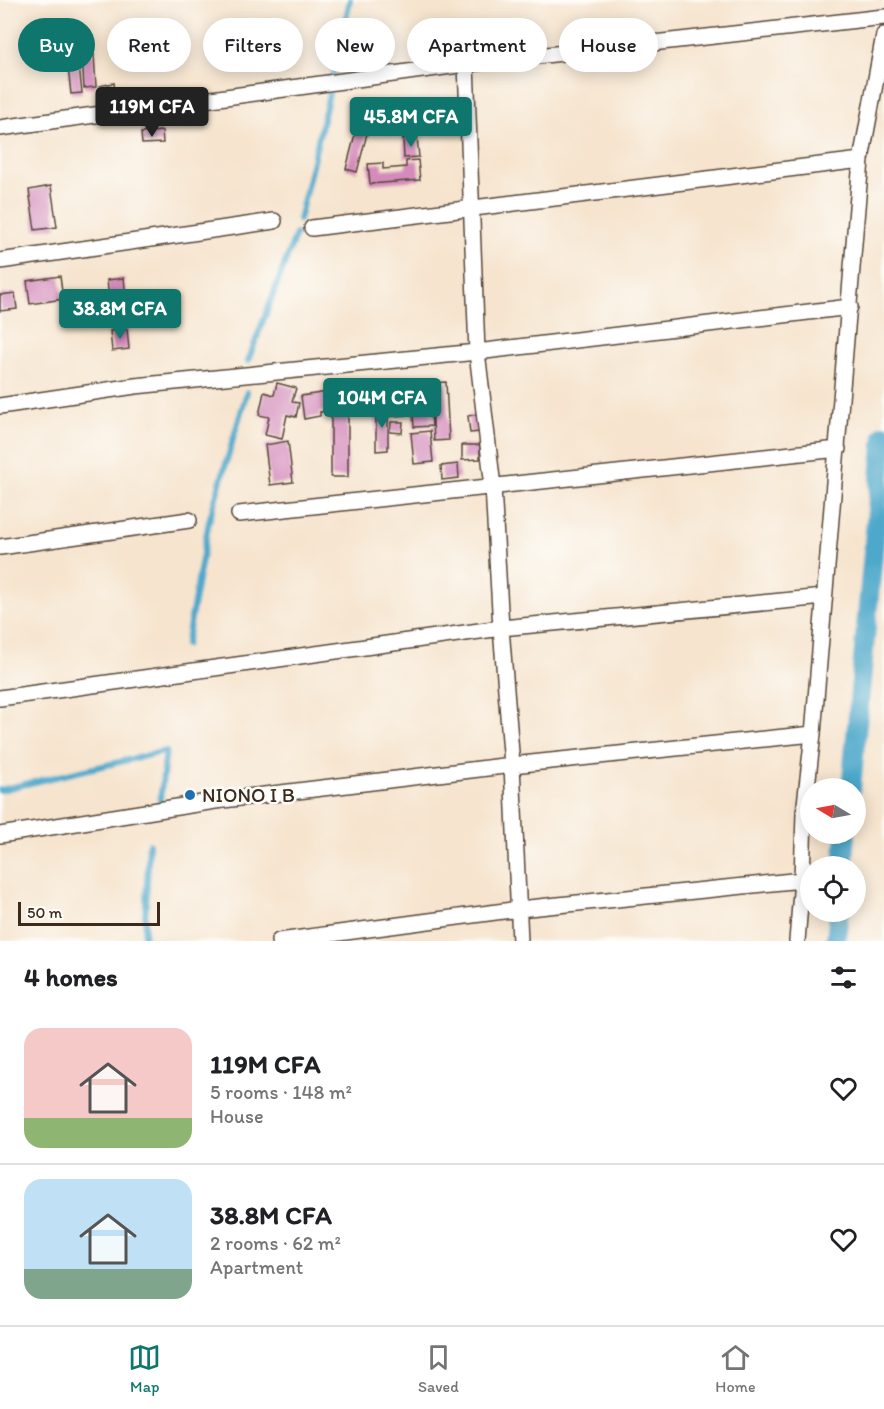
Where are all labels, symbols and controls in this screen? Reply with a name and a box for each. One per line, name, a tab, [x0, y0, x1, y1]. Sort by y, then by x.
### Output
chip: Buy	[18, 18, 95, 72]
chip: Rent	[107, 18, 191, 72]
chip: Filters	[203, 18, 303, 72]
chip: New	[315, 18, 395, 72]
chip: Apartment	[407, 18, 547, 72]
chip: House	[559, 18, 658, 72]
pin: 119M CFA	[90, 87, 214, 138]
text: 119M CFA	[109, 94, 195, 118]
pin: 45.8M CFA	[342, 97, 480, 148]
text: 45.8M CFA	[364, 104, 458, 128]
pin: 38.8M CFA	[51, 289, 189, 340]
text: 38.8M CFA	[73, 296, 167, 320]
pin: 104M CFA	[320, 378, 444, 429]
text: 104M CFA	[337, 385, 427, 409]
north arrow	[800, 778, 866, 844]
map controls	[800, 778, 866, 922]
place label: NIONO I B	[202, 783, 295, 807]
marker: NIONO I B	[183, 788, 197, 802]
button: locate	[800, 856, 866, 922]
scale bar	[18, 899, 160, 926]
text: 50 m	[27, 903, 62, 922]
text: 4 homes	[24, 961, 118, 993]
icon: filters	[827, 961, 860, 994]
text: 119M CFA	[210, 1048, 321, 1080]
icon: home	[72, 1052, 144, 1124]
icon: heart	[827, 1072, 860, 1105]
text: 5 rooms · 148 m²	[210, 1080, 352, 1104]
text: House	[210, 1104, 264, 1128]
text: 38.8M CFA	[210, 1199, 332, 1231]
icon: home	[72, 1203, 144, 1275]
icon: heart	[827, 1223, 860, 1256]
text: 2 rooms · 62 m²	[210, 1231, 341, 1255]
text: Apartment	[210, 1255, 303, 1279]
tab: Map	[128, 1341, 161, 1396]
tab: Saved	[418, 1341, 459, 1396]
tab: Home	[715, 1341, 756, 1396]

